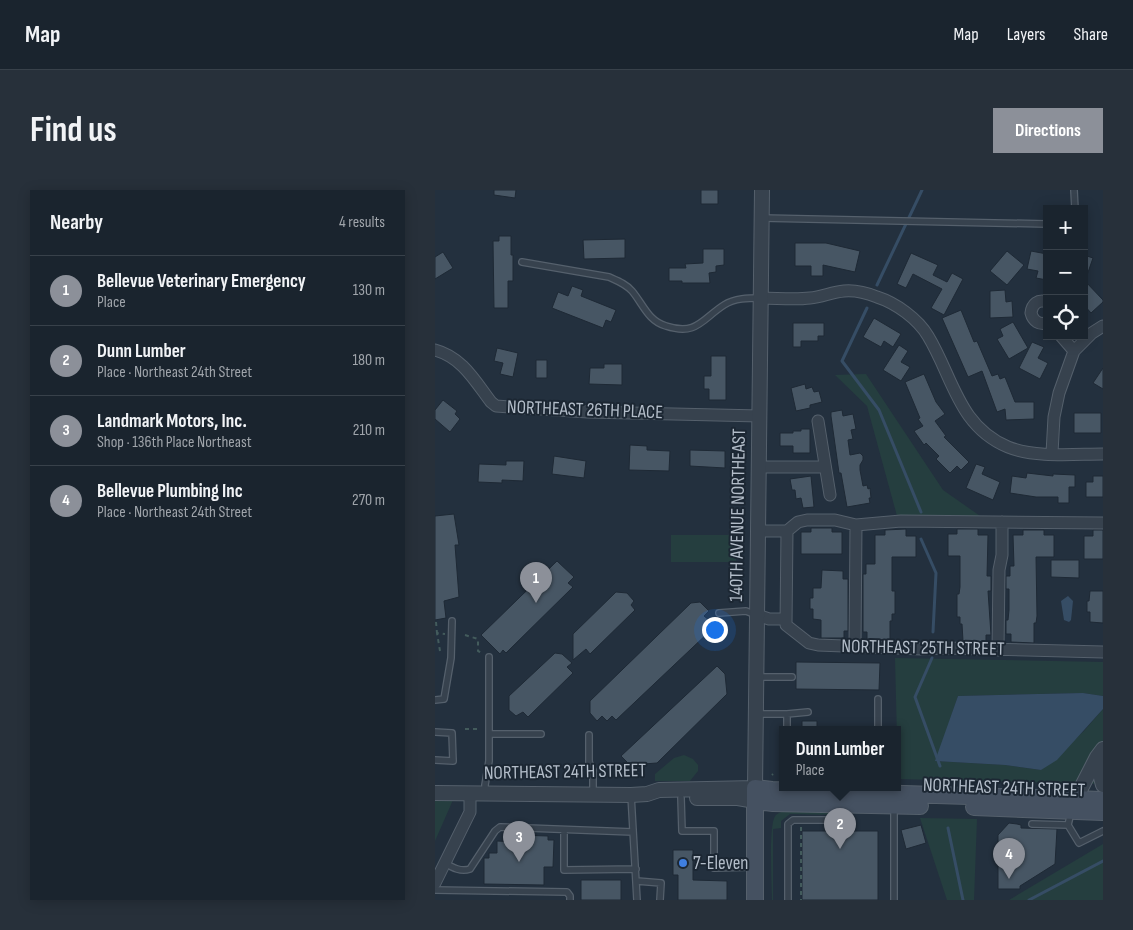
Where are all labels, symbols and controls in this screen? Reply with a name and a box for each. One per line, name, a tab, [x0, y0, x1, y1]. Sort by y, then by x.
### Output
text: Map	[25, 20, 60, 49]
text: Map	[954, 24, 979, 45]
text: Layers	[1007, 24, 1046, 45]
text: Share	[1074, 24, 1108, 45]
button: Directions	[993, 108, 1103, 153]
text: Find us	[30, 109, 117, 152]
map controls	[1043, 205, 1088, 340]
button: +	[1043, 205, 1088, 250]
text: Nearby	[50, 210, 103, 235]
text: 4 results	[339, 213, 385, 232]
button: −	[1043, 250, 1088, 295]
text: Bellevue Veterinary Emergency	[97, 270, 306, 293]
text: 1	[63, 281, 69, 300]
text: 130 m	[353, 281, 385, 300]
text: Place	[97, 293, 126, 312]
button: locate	[1043, 295, 1088, 340]
text: Dunn Lumber	[97, 340, 186, 363]
text: 2	[62, 351, 70, 370]
text: 180 m	[352, 351, 385, 370]
text: Place · Northeast 24th Street	[97, 363, 252, 382]
street label: NORTHEAST 26TH PLACE	[507, 396, 663, 424]
text: Landmark Motors, Inc.	[97, 410, 247, 433]
text: 3	[62, 421, 70, 440]
text: 210 m	[353, 421, 385, 440]
street label: 140TH AVENUE NORTHEAST	[725, 428, 751, 602]
text: Shop · 136th Place Northeast	[97, 433, 252, 452]
text: Bellevue Plumbing Inc	[97, 480, 243, 503]
text: 4	[62, 491, 70, 510]
text: 270 m	[352, 491, 385, 510]
text: Place · Northeast 24th Street	[97, 503, 252, 522]
pin: 1	[520, 562, 552, 603]
your location	[702, 617, 728, 643]
street label: NORTHEAST 25TH STREET	[841, 635, 1005, 661]
popup	[779, 726, 901, 791]
text: Dunn Lumber	[796, 738, 884, 761]
street label: NORTHEAST 24TH STREET	[484, 759, 647, 785]
text: Place	[796, 761, 824, 780]
street label: NORTHEAST 24TH STREET	[922, 774, 1086, 802]
pin: 2	[824, 808, 856, 849]
pin: 3	[503, 821, 535, 862]
pin: 4	[993, 838, 1025, 879]
place label: 7-Eleven	[693, 852, 748, 875]
marker: 7-Eleven	[677, 857, 689, 869]

